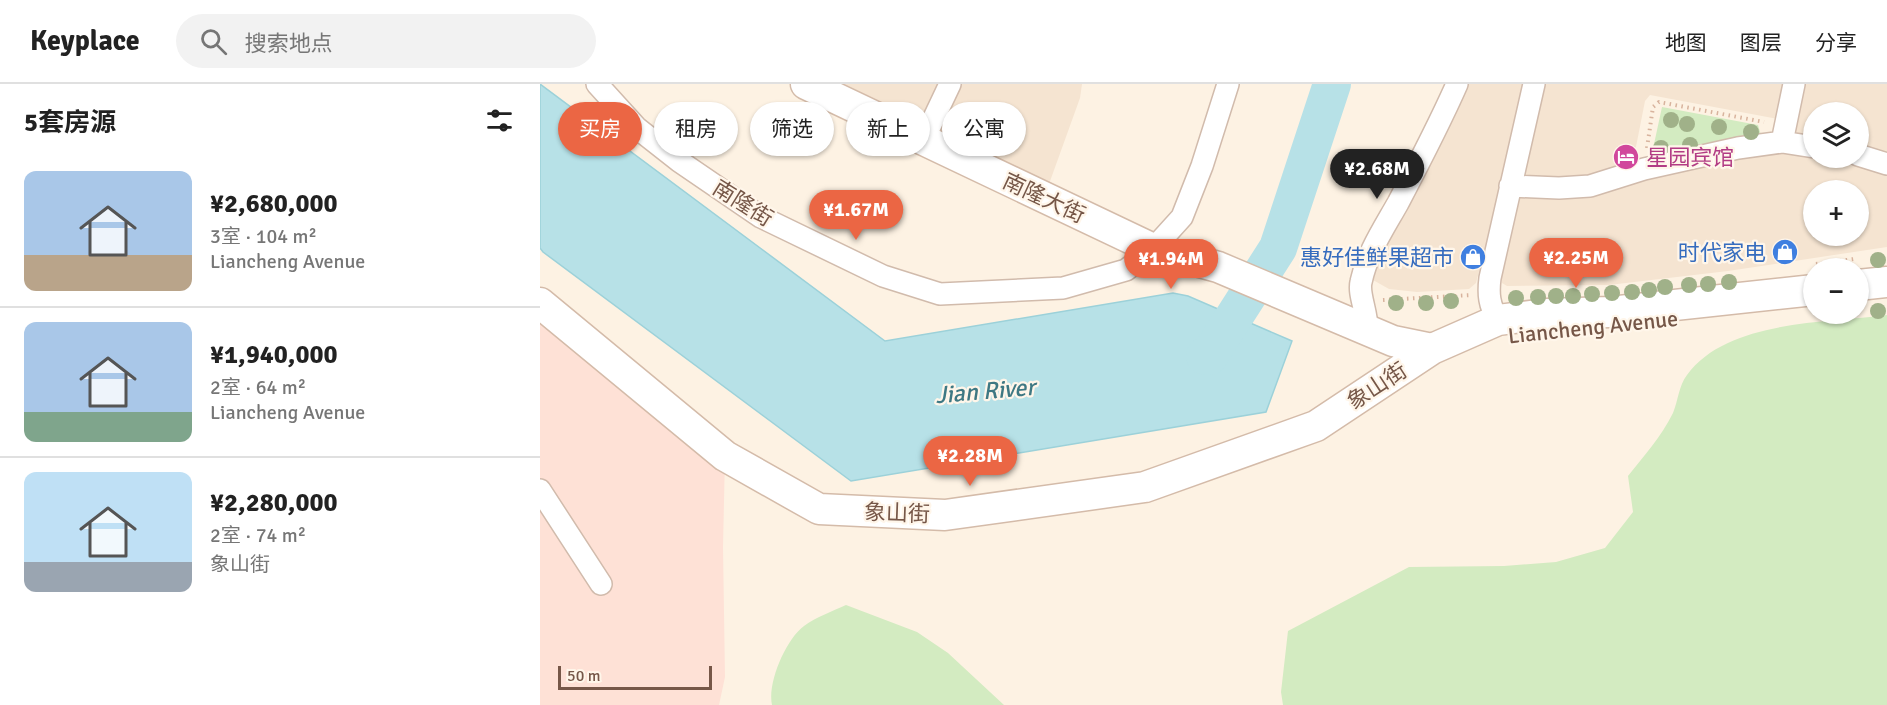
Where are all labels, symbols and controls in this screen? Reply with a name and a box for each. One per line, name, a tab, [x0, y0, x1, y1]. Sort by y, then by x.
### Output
search box	[176, 14, 596, 68]
text: Keyplace	[30, 24, 140, 58]
icon: search	[197, 25, 230, 58]
text: 搜索地点	[245, 30, 333, 57]
text: 地图	[1665, 30, 1707, 56]
text: 图层	[1740, 30, 1782, 56]
text: 分享	[1815, 30, 1857, 56]
chip: 买房	[558, 102, 642, 156]
chip: 租房	[654, 102, 738, 156]
chip: 筛选	[750, 102, 834, 156]
chip: 新上	[846, 102, 930, 156]
chip: 公寓	[942, 102, 1026, 156]
map controls	[1803, 102, 1869, 324]
button: layers	[1803, 102, 1869, 168]
icon: filters	[483, 104, 516, 137]
text: 5套房源	[24, 107, 116, 139]
hotel icon: 星园宾馆	[1611, 142, 1641, 172]
place label: 星园宾馆	[1646, 144, 1734, 171]
pin: ¥2.68M	[1328, 149, 1426, 200]
text: ¥2.68M	[1344, 156, 1410, 181]
street label: 南隆大街	[998, 167, 1090, 229]
street label: 南隆街	[708, 174, 778, 232]
button: +	[1803, 180, 1869, 246]
text: ¥2,680,000	[210, 188, 338, 220]
pin: ¥1.67M	[807, 190, 905, 241]
icon: home	[72, 195, 144, 267]
text: ¥1.67M	[823, 197, 889, 222]
text: 3室 · 104 m²	[210, 224, 317, 249]
shop icon: 时代家电	[1770, 237, 1800, 267]
pin: ¥2.25M	[1527, 238, 1625, 289]
pin: ¥1.94M	[1122, 239, 1220, 290]
place label: 时代家电	[1678, 239, 1766, 266]
shop icon: 惠好佳鲜果超市	[1458, 242, 1488, 272]
place label: 惠好佳鲜果超市	[1300, 244, 1454, 271]
text: ¥2.25M	[1543, 245, 1609, 270]
text: ¥1.94M	[1138, 246, 1204, 271]
text: Liancheng Avenue	[210, 249, 365, 274]
button: −	[1803, 258, 1869, 324]
street label: Liancheng Avenue	[1507, 305, 1679, 349]
text: ¥1,940,000	[210, 339, 338, 371]
icon: home	[72, 346, 144, 418]
street label: 象山街	[1342, 357, 1412, 415]
water label: Jian River	[934, 371, 1039, 410]
text: 2室 · 64 m²	[210, 375, 306, 400]
text: Liancheng Avenue	[210, 400, 365, 425]
pin: ¥2.28M	[921, 436, 1019, 487]
text: ¥2.28M	[937, 443, 1003, 468]
text: ¥2,280,000	[210, 487, 338, 519]
icon: home	[72, 496, 144, 568]
street label: 象山街	[864, 498, 930, 528]
text: 2室 · 74 m²	[210, 523, 306, 548]
text: 象山街	[210, 552, 270, 577]
scale bar	[558, 663, 712, 690]
text: 50 m	[567, 666, 601, 686]

